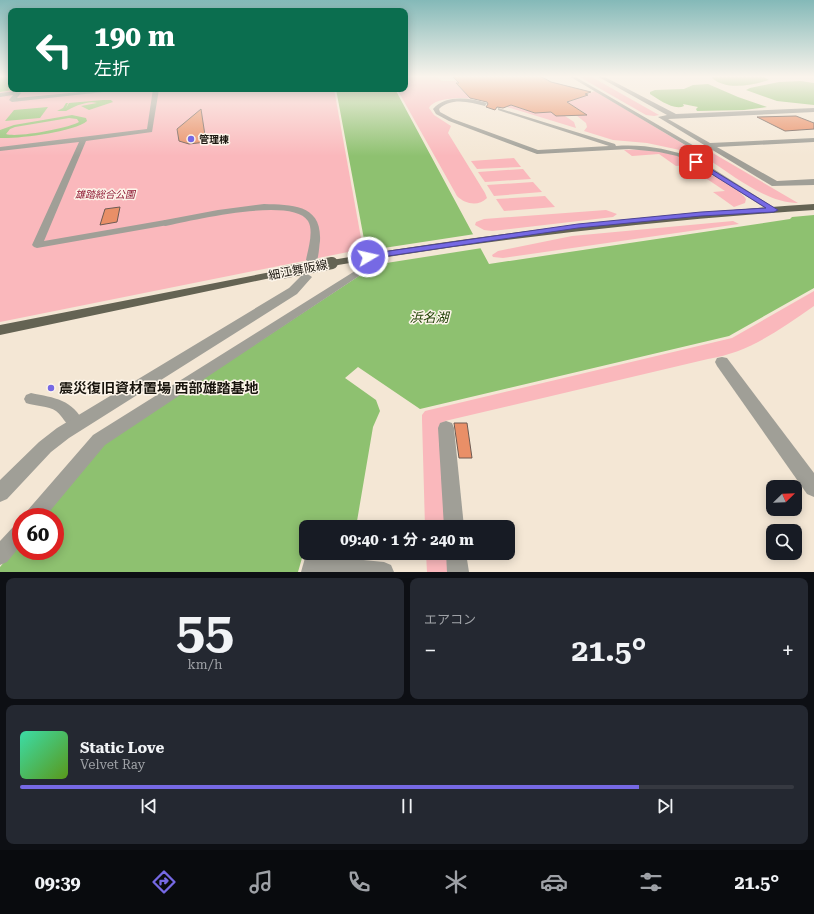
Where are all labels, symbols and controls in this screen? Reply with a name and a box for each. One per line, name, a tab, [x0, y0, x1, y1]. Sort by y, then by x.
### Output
text: 190 m	[94, 20, 175, 53]
icon: left	[28, 24, 80, 76]
text: 左折	[94, 58, 130, 79]
marker: 管理棟	[186, 134, 196, 144]
place label: 管理棟	[199, 134, 229, 145]
pin	[679, 145, 713, 179]
icon: arrive	[685, 151, 707, 173]
park label: 雄踏総合公園	[75, 189, 137, 200]
position arrow	[347, 236, 389, 278]
street label: 細江舞阪線	[267, 257, 329, 283]
water label: 浜名湖	[409, 310, 450, 325]
place label: 震災復旧資材置場 西部雄踏基地	[59, 380, 259, 396]
marker: 震災復旧資材置場 西部雄踏基地	[46, 383, 56, 393]
north arrow	[766, 480, 802, 516]
map controls	[766, 480, 802, 560]
speed limit sign: 60	[12, 508, 64, 560]
button: search	[766, 524, 802, 560]
text: 09:40 · 1 分 · 240 m	[340, 531, 474, 549]
text: 55	[176, 600, 234, 661]
text: エアコン	[424, 612, 476, 627]
text: 21.5°	[572, 633, 646, 668]
text: −	[424, 638, 436, 663]
text: +	[782, 638, 794, 663]
text: km/h	[188, 657, 222, 672]
text: Static Love	[80, 739, 164, 757]
text: Velvet Ray	[80, 757, 145, 772]
icon: previous	[138, 795, 160, 817]
icon: pause	[396, 795, 418, 817]
icon: next	[654, 795, 676, 817]
icon: directions	[150, 868, 178, 896]
icon: music	[247, 868, 275, 896]
icon: phone	[345, 868, 373, 896]
icon: climate	[442, 868, 470, 896]
icon: car	[540, 868, 568, 896]
icon: filters	[637, 868, 665, 896]
text: 09:39	[35, 872, 81, 893]
text: 21.5°	[734, 872, 779, 893]

